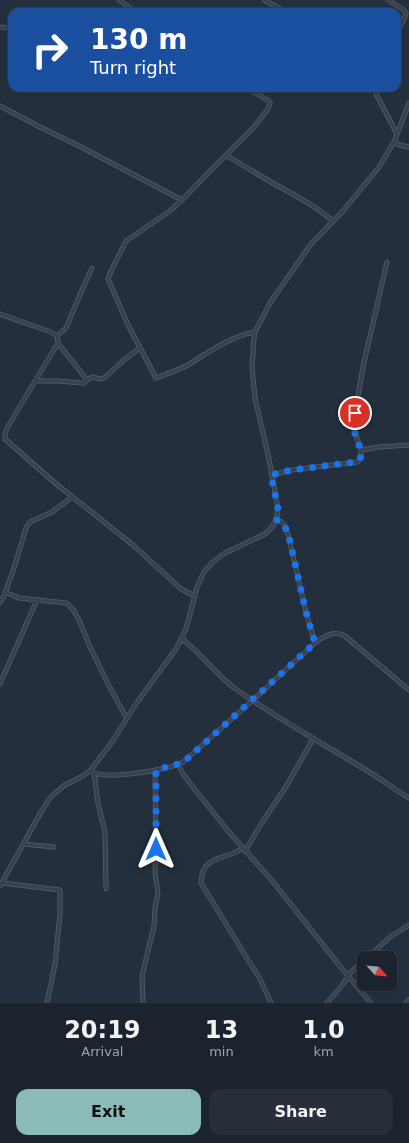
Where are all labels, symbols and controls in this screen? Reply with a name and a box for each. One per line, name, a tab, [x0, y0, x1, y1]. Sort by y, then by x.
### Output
text: 130 m	[90, 23, 187, 56]
icon: right	[24, 24, 76, 76]
text: Turn right	[90, 57, 176, 78]
pin	[338, 396, 372, 430]
icon: arrive	[344, 402, 366, 424]
position arrow	[135, 828, 177, 870]
north arrow	[357, 951, 397, 991]
map controls	[357, 951, 397, 991]
text: 20:19	[64, 1016, 141, 1044]
text: 13	[205, 1016, 238, 1044]
text: 1.0	[302, 1016, 345, 1044]
text: Arrival	[81, 1044, 123, 1059]
text: min	[209, 1044, 234, 1059]
text: km	[313, 1044, 334, 1059]
button: Exit	[16, 1089, 201, 1135]
button: Share	[209, 1089, 393, 1135]

